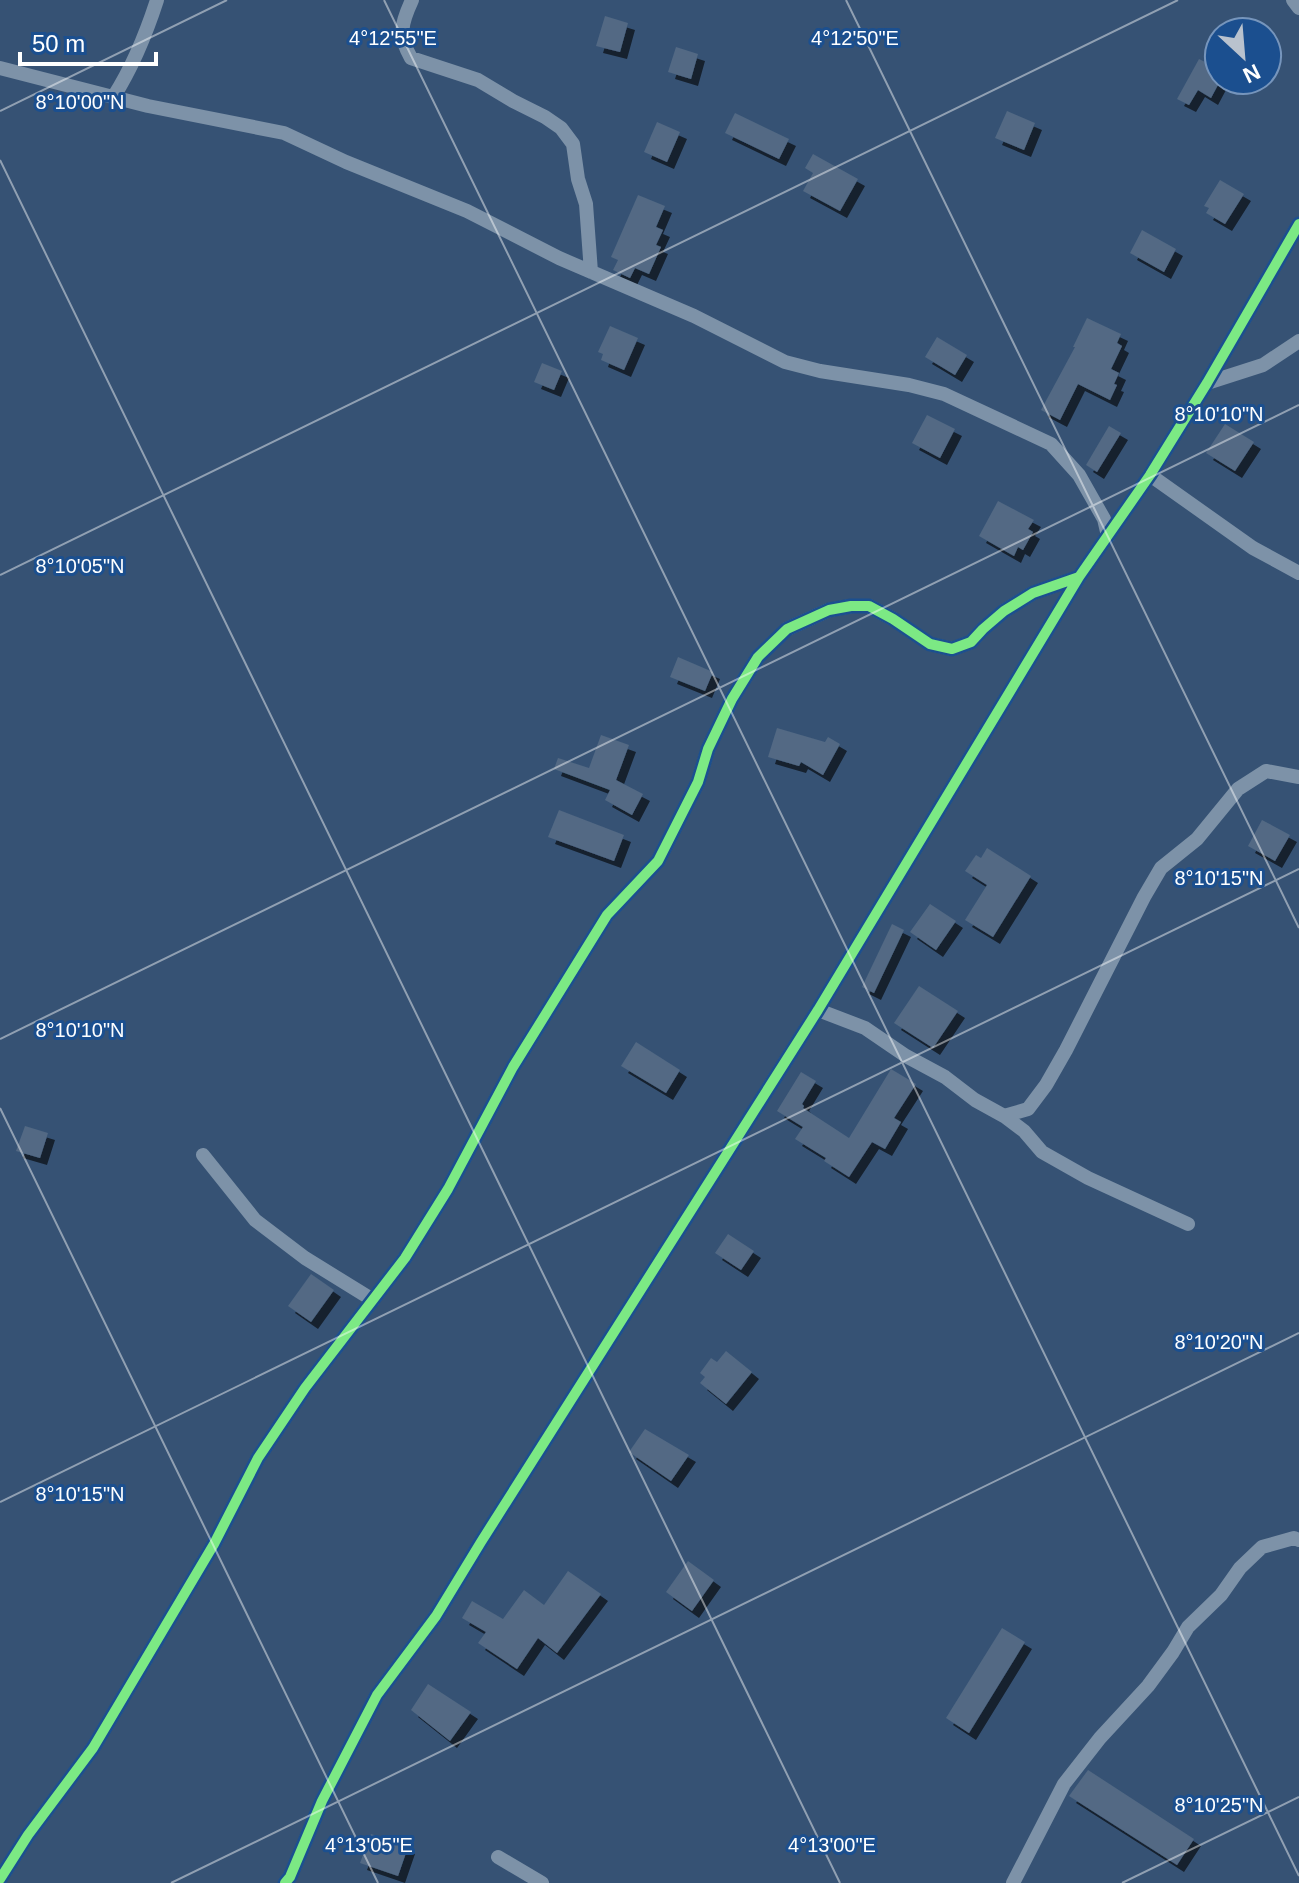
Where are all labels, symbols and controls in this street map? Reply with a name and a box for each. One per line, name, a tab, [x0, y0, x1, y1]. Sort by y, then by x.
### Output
scale bar	[20, 16, 156, 66]
north arrow	[1203, 16, 1283, 96]
text: 4°12'55"E	[349, 27, 437, 49]
text: 4°12'50"E	[811, 27, 899, 49]
text: 50 m	[32, 30, 85, 57]
text: N	[1239, 59, 1264, 88]
text: 8°10'00"N	[36, 91, 124, 113]
text: 8°10'10"N	[1175, 403, 1263, 425]
text: 8°10'05"N	[36, 555, 124, 577]
text: 8°10'15"N	[1175, 867, 1263, 889]
text: 8°10'10"N	[36, 1019, 124, 1041]
text: 8°10'20"N	[1175, 1331, 1263, 1353]
text: 8°10'15"N	[36, 1483, 124, 1505]
text: 8°10'25"N	[1175, 1794, 1263, 1816]
text: 4°13'05"E	[325, 1834, 413, 1856]
text: 4°13'00"E	[788, 1834, 876, 1856]

